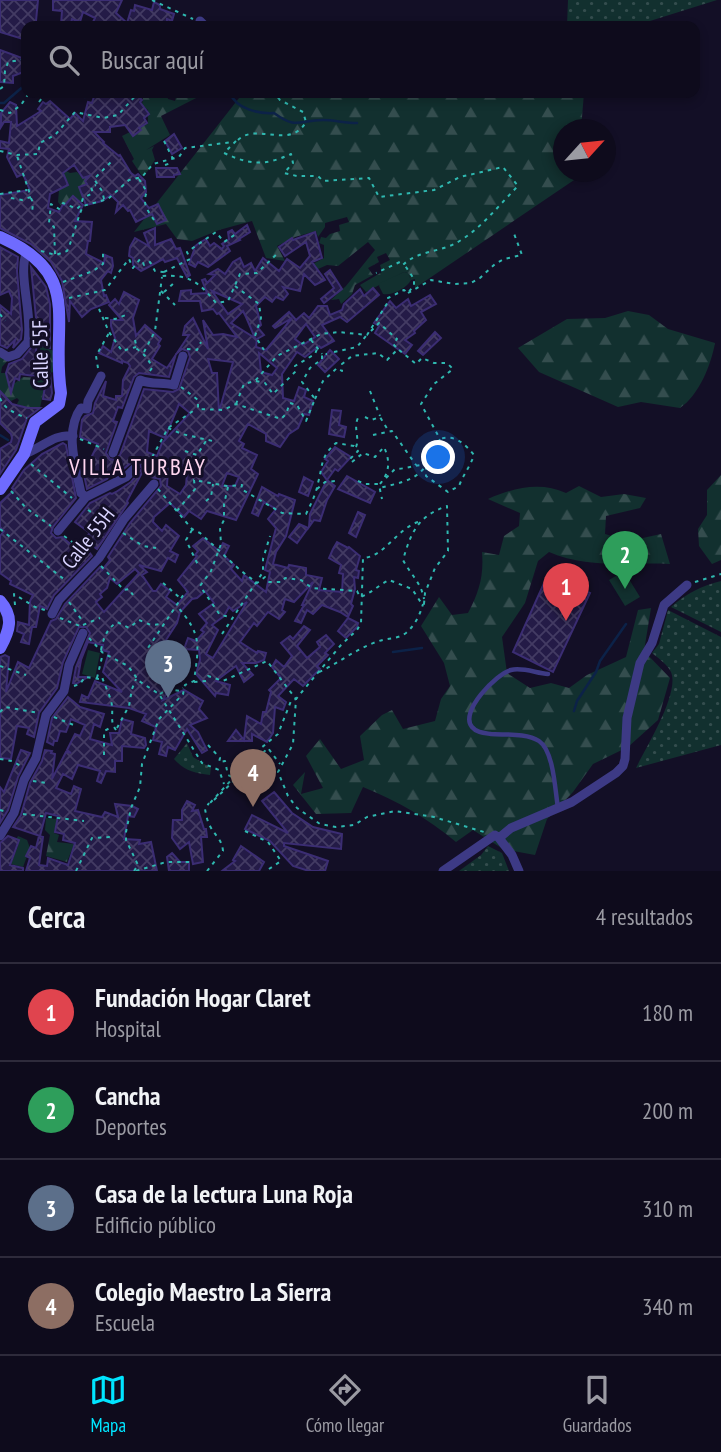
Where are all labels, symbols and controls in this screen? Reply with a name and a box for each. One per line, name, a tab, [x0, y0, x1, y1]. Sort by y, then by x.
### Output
search box	[21, 21, 700, 98]
icon: search	[45, 41, 83, 79]
text: Buscar aquí	[101, 43, 204, 76]
north arrow	[553, 119, 616, 182]
street label: Calle 55F	[26, 320, 54, 388]
your location	[421, 440, 455, 474]
district label: VILLA TURBAY	[68, 452, 207, 481]
street label: Calle 55H	[56, 502, 120, 574]
pin: 2	[602, 531, 648, 589]
pin: 1	[543, 563, 589, 621]
pin: 3	[145, 640, 191, 698]
pin: 4	[230, 749, 276, 807]
text: Cerca	[28, 897, 85, 936]
text: 4 resultados	[596, 902, 693, 931]
text: Fundación Hogar Claret	[95, 981, 311, 1014]
text: 1	[46, 998, 57, 1027]
text: 180 m	[642, 998, 693, 1027]
text: Hospital	[95, 1014, 161, 1043]
text: Cancha	[95, 1079, 161, 1112]
text: 2	[46, 1096, 57, 1125]
text: 200 m	[642, 1096, 693, 1125]
text: Deportes	[95, 1112, 167, 1141]
text: Casa de la lectura Luna Roja	[95, 1177, 353, 1210]
text: 3	[46, 1194, 57, 1223]
text: 310 m	[642, 1194, 693, 1223]
text: Edificio público	[95, 1210, 216, 1239]
text: Colegio Maestro La Sierra	[95, 1275, 331, 1308]
text: 4	[46, 1292, 57, 1321]
text: 340 m	[642, 1292, 693, 1321]
text: Escuela	[95, 1308, 155, 1337]
tab: Mapa	[89, 1371, 127, 1437]
tab: Cómo llegar	[306, 1371, 384, 1437]
tab: Guardados	[563, 1371, 632, 1437]

